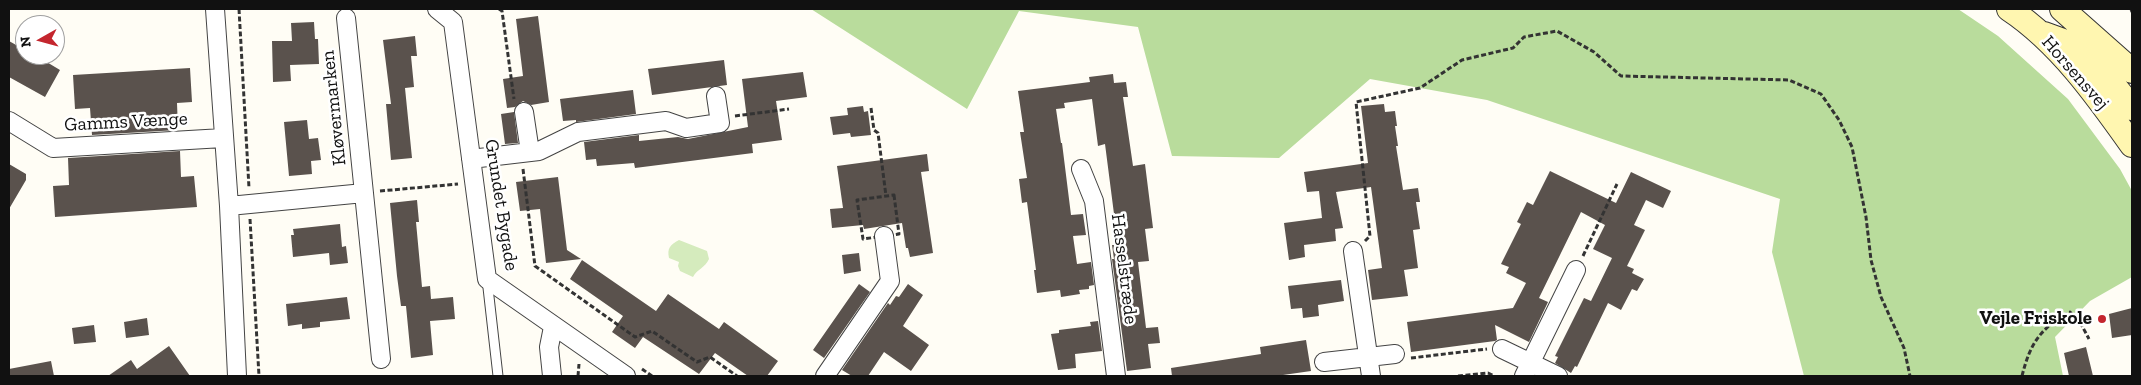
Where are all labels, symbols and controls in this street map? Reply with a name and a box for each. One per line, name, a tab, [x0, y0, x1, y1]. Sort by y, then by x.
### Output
north arrow	[15, 15, 65, 65]
street label: Horsensvej	[2036, 31, 2114, 115]
text: N	[17, 35, 35, 48]
street label: Kløvermarken	[317, 49, 351, 167]
street label: Gamms Vænge	[64, 107, 188, 137]
street label: Grundet Bygade	[479, 137, 523, 273]
street label: Hasselstræde	[1106, 212, 1142, 326]
place label: Vejle Friskole	[1980, 308, 2092, 330]
marker: Vejle Friskole	[2096, 313, 2108, 325]

